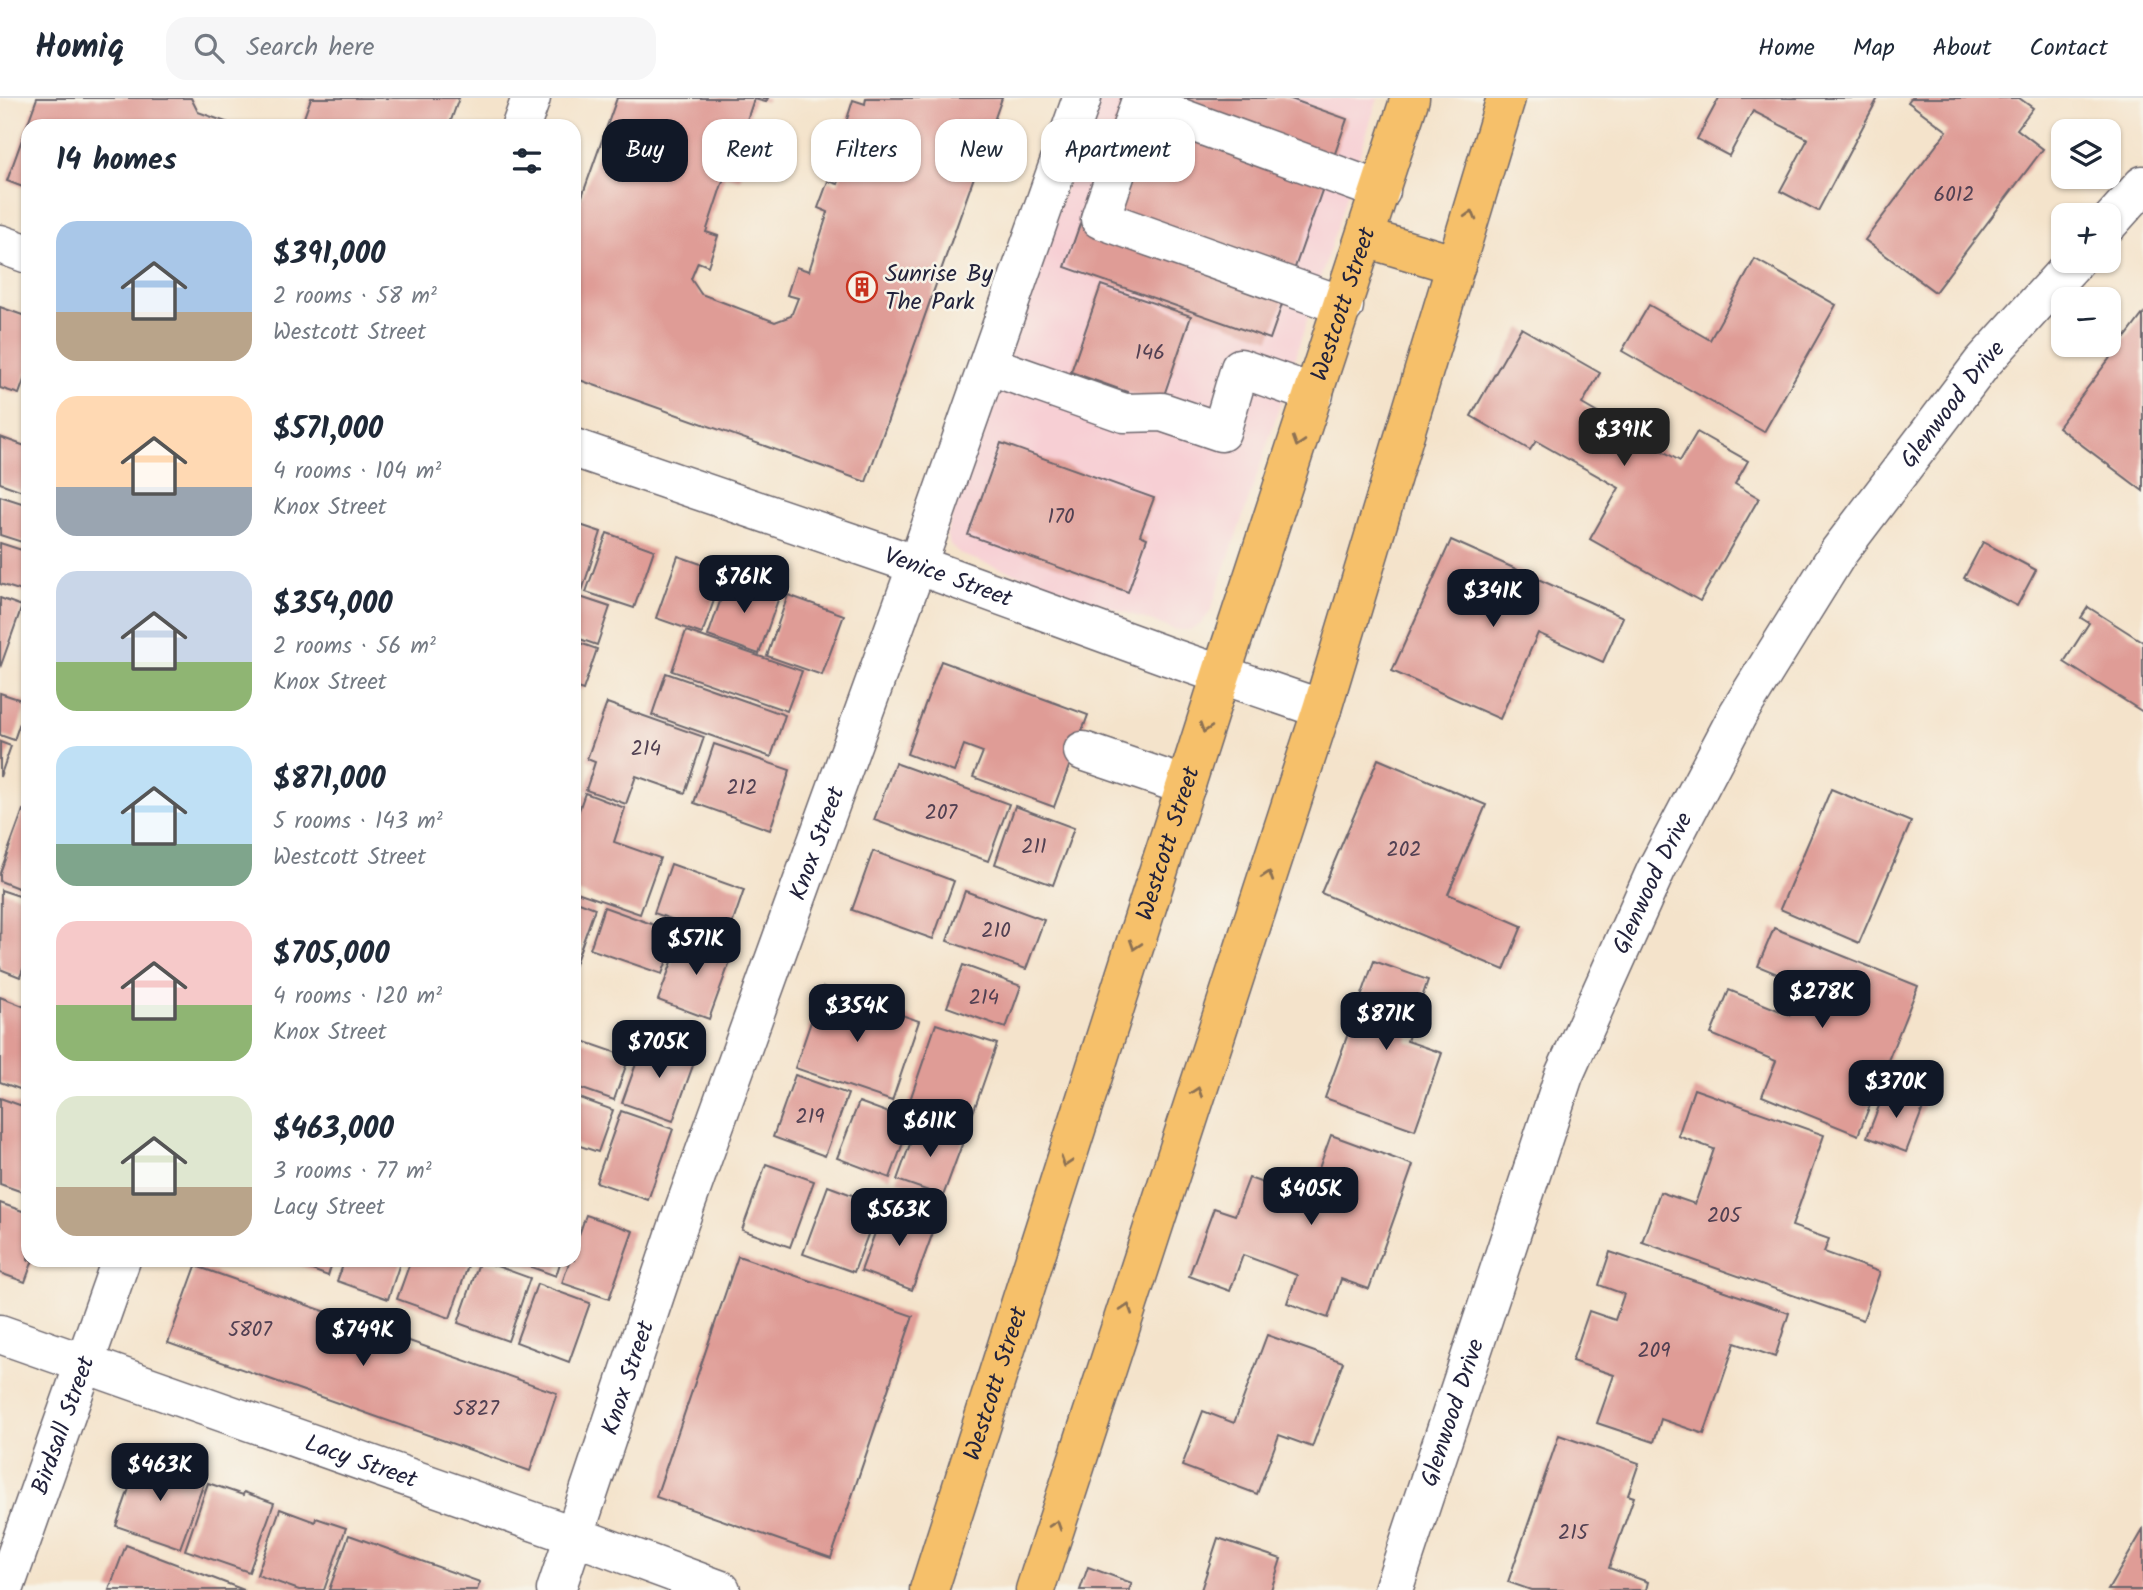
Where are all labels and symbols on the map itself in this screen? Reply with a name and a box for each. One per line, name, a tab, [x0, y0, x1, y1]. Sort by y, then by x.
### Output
house number: 6012	[1934, 179, 1974, 212]
one-way arrow	[1462, 209, 1477, 221]
street label: Westcott Street	[1301, 222, 1388, 386]
place label: Sunrise By The Park	[885, 255, 994, 322]
building icon: Sunrise By The Park	[845, 270, 879, 304]
street label: Glenwood Drive	[1891, 331, 2015, 477]
house number: 146	[1135, 337, 1165, 370]
pin: $391K	[1575, 408, 1673, 468]
one-way arrow	[1292, 436, 1307, 448]
house number: 170	[1048, 501, 1074, 534]
street label: Venice Street	[879, 537, 1018, 619]
pin: $761K	[695, 556, 793, 615]
pin: $341K	[1444, 570, 1542, 629]
one-way arrow	[1198, 722, 1213, 734]
house number: 214	[631, 733, 661, 766]
street label: Westcott Street	[1126, 761, 1212, 926]
house number: 212	[727, 772, 758, 805]
street label: Knox Street	[779, 781, 857, 906]
house number: 207	[925, 797, 959, 830]
street label: Glenwood Drive	[1603, 805, 1704, 961]
house number: 211	[1021, 831, 1047, 864]
house number: 202	[1387, 834, 1421, 867]
one-way arrow	[1259, 870, 1274, 882]
house number: 210	[981, 915, 1011, 948]
pin: $571K	[647, 918, 745, 977]
one-way arrow	[1129, 939, 1144, 951]
pin: $278K	[1773, 970, 1871, 1030]
house number: 214	[969, 982, 999, 1015]
pin: $354K	[808, 984, 906, 1044]
pin: $871K	[1337, 992, 1435, 1052]
pin: $705K	[610, 1020, 708, 1080]
pin: $370K	[1847, 1060, 1945, 1120]
one-way arrow	[1189, 1087, 1203, 1099]
pin: $611K	[881, 1100, 979, 1159]
house number: 219	[795, 1101, 825, 1134]
one-way arrow	[1060, 1155, 1074, 1168]
pin: $405K	[1262, 1168, 1360, 1227]
pin: $563K	[850, 1188, 948, 1248]
house number: 205	[1707, 1200, 1743, 1233]
street label: Westcott Street	[954, 1301, 1039, 1466]
one-way arrow	[1119, 1303, 1133, 1315]
pin: $749K	[314, 1308, 412, 1368]
house number: 5807	[228, 1314, 273, 1347]
street label: Knox Street	[591, 1315, 666, 1441]
street label: Glenwood Drive	[1411, 1334, 1496, 1492]
house number: 209	[1638, 1335, 1670, 1368]
street label: Birdsall Street	[21, 1350, 107, 1500]
house number: 5827	[453, 1393, 500, 1426]
street label: Lacy Street	[299, 1425, 423, 1500]
pin: $463K	[111, 1444, 209, 1503]
house number: 215	[1558, 1517, 1590, 1550]
one-way arrow	[1048, 1519, 1063, 1531]

